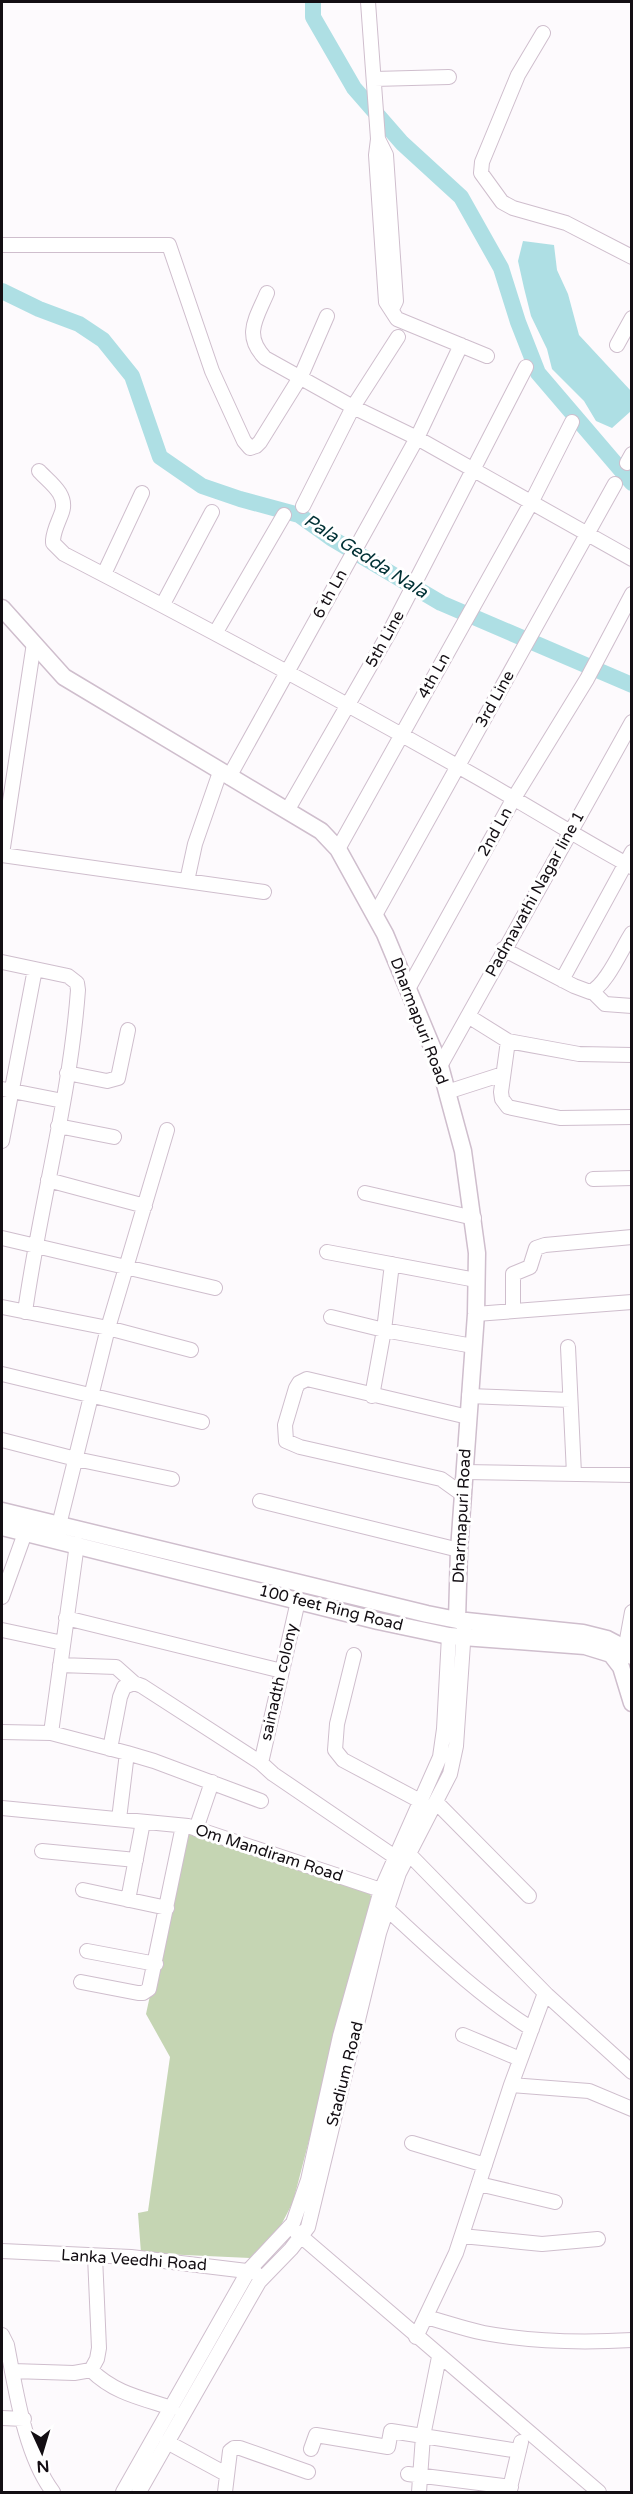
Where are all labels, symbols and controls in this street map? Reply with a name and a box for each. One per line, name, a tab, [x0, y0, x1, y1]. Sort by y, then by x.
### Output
water label: Pala Gedda Nala	[300, 509, 433, 603]
street label: 6 th Ln	[308, 566, 352, 622]
street label: 5th Line	[361, 607, 409, 671]
street label: 4th Ln	[413, 650, 455, 702]
street label: 3rd Line	[471, 667, 519, 731]
street label: 2nd Ln	[473, 804, 517, 860]
street label: Padmavathi Nagar line 1	[481, 808, 589, 980]
street label: Dharmapuri Road	[386, 955, 452, 1087]
street label: Dharmapuri Road	[448, 1448, 476, 1584]
street label: 100 feet Ring Road	[257, 1580, 405, 1636]
street label: sainadth colony	[256, 1621, 302, 1743]
street label: Om Mandiram Road	[193, 1820, 345, 1886]
street label: Stadium Road	[322, 2019, 368, 2129]
street label: Lanka Veedhi Road	[60, 2245, 208, 2275]
north arrow	[12, 2422, 72, 2482]
text: N	[36, 2456, 50, 2476]

